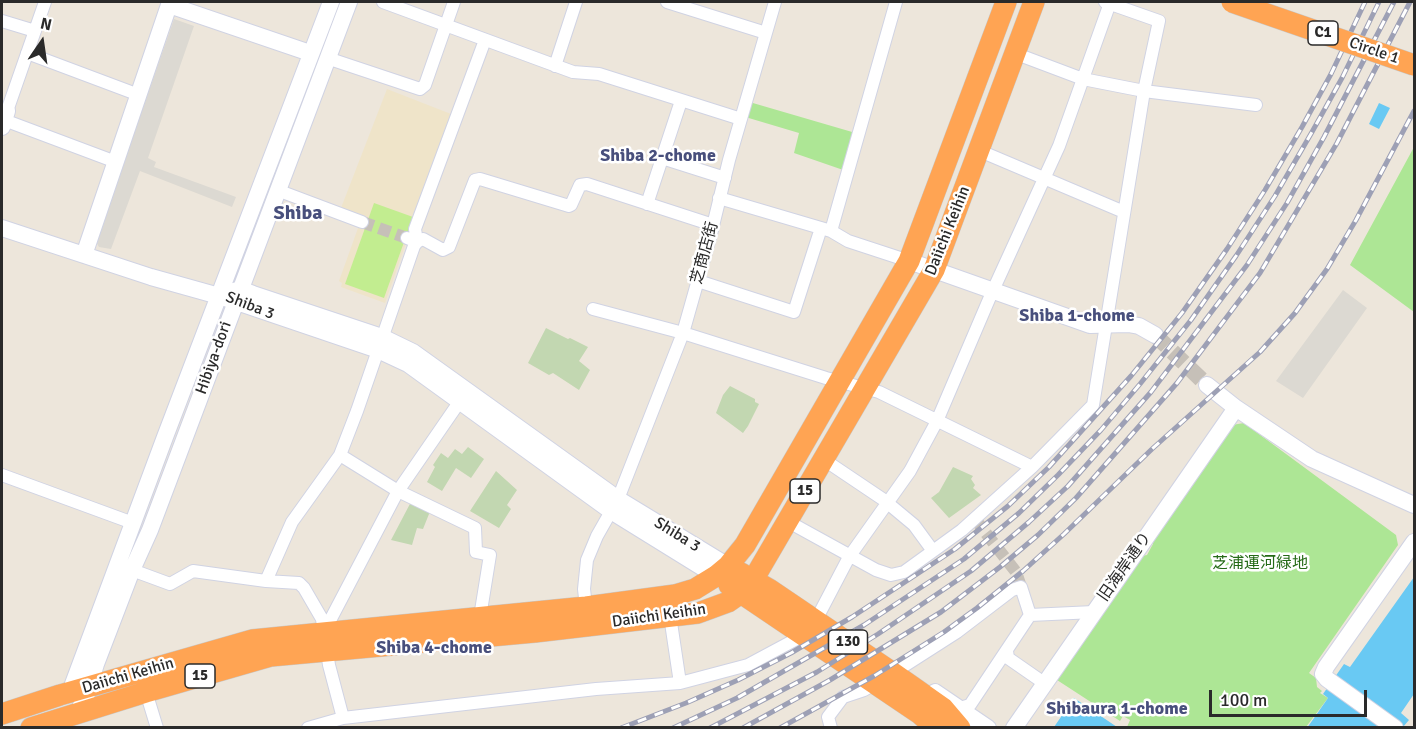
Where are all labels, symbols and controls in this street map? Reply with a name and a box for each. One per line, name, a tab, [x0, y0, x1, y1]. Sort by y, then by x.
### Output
north arrow	[12, 12, 72, 72]
text: N	[38, 13, 54, 35]
road number: C1	[1308, 21, 1338, 45]
street label: Circle 1	[1346, 33, 1402, 69]
district label: Shiba 2-chome	[600, 145, 716, 167]
street label: Daiichi Keihin	[921, 184, 975, 278]
district label: Shiba	[274, 202, 322, 226]
street label: 芝商店街	[687, 220, 723, 286]
street label: Shiba 3	[223, 288, 277, 324]
district label: Shiba 1-chome	[1019, 305, 1135, 327]
street label: Hibiya-dori	[192, 319, 236, 397]
road number: 15	[790, 479, 820, 503]
street label: Shiba 3	[650, 513, 704, 557]
street label: 旧海岸通り	[1094, 529, 1156, 605]
park label: 芝浦運河緑地	[1212, 554, 1308, 574]
street label: Daiichi Keihin	[611, 600, 707, 632]
road number: 130	[828, 630, 868, 654]
district label: Shiba 4-chome	[376, 637, 492, 659]
street label: Daiichi Keihin	[80, 654, 176, 698]
road number: 15	[185, 664, 215, 688]
scale bar	[1212, 678, 1370, 716]
text: 100 m	[1220, 689, 1267, 711]
district label: Shibaura 1-chome	[1046, 698, 1188, 720]

